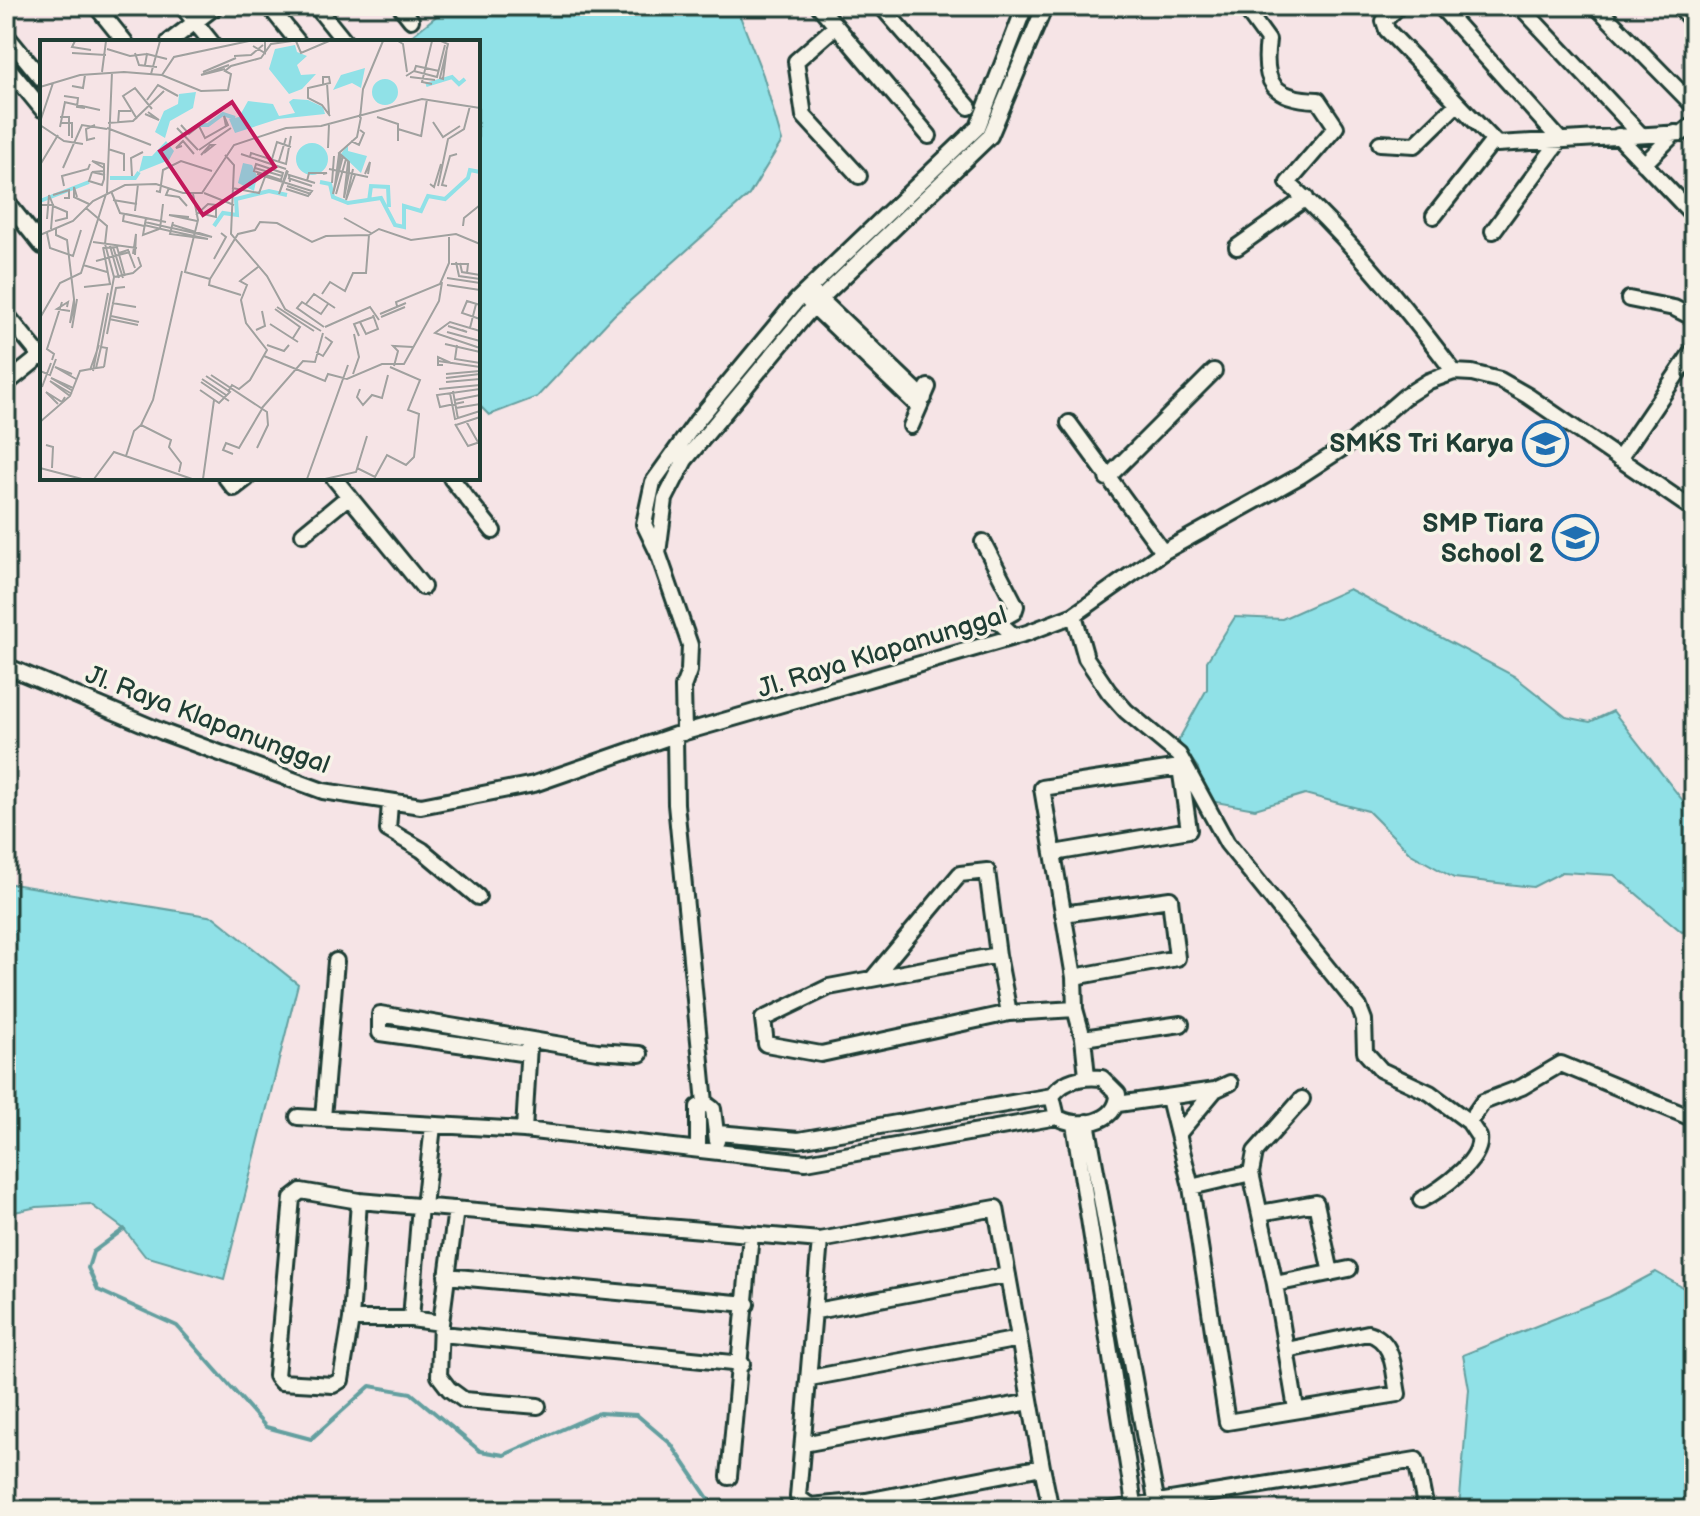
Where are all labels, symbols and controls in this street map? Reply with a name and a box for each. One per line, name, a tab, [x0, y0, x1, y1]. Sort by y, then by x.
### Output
inset map	[40, 40, 480, 480]
school or university icon: SMKS Tri Karya	[1521, 419, 1569, 467]
place label: SMKS Tri Karya	[1330, 429, 1514, 460]
place label: SMP Tiara School 2	[1423, 509, 1544, 570]
school or university icon: SMP Tiara School 2	[1551, 514, 1599, 562]
street label: Jl. Raya Klapanunggal	[754, 600, 1011, 705]
street label: Jl. Raya Klapanunggal	[81, 659, 334, 781]

